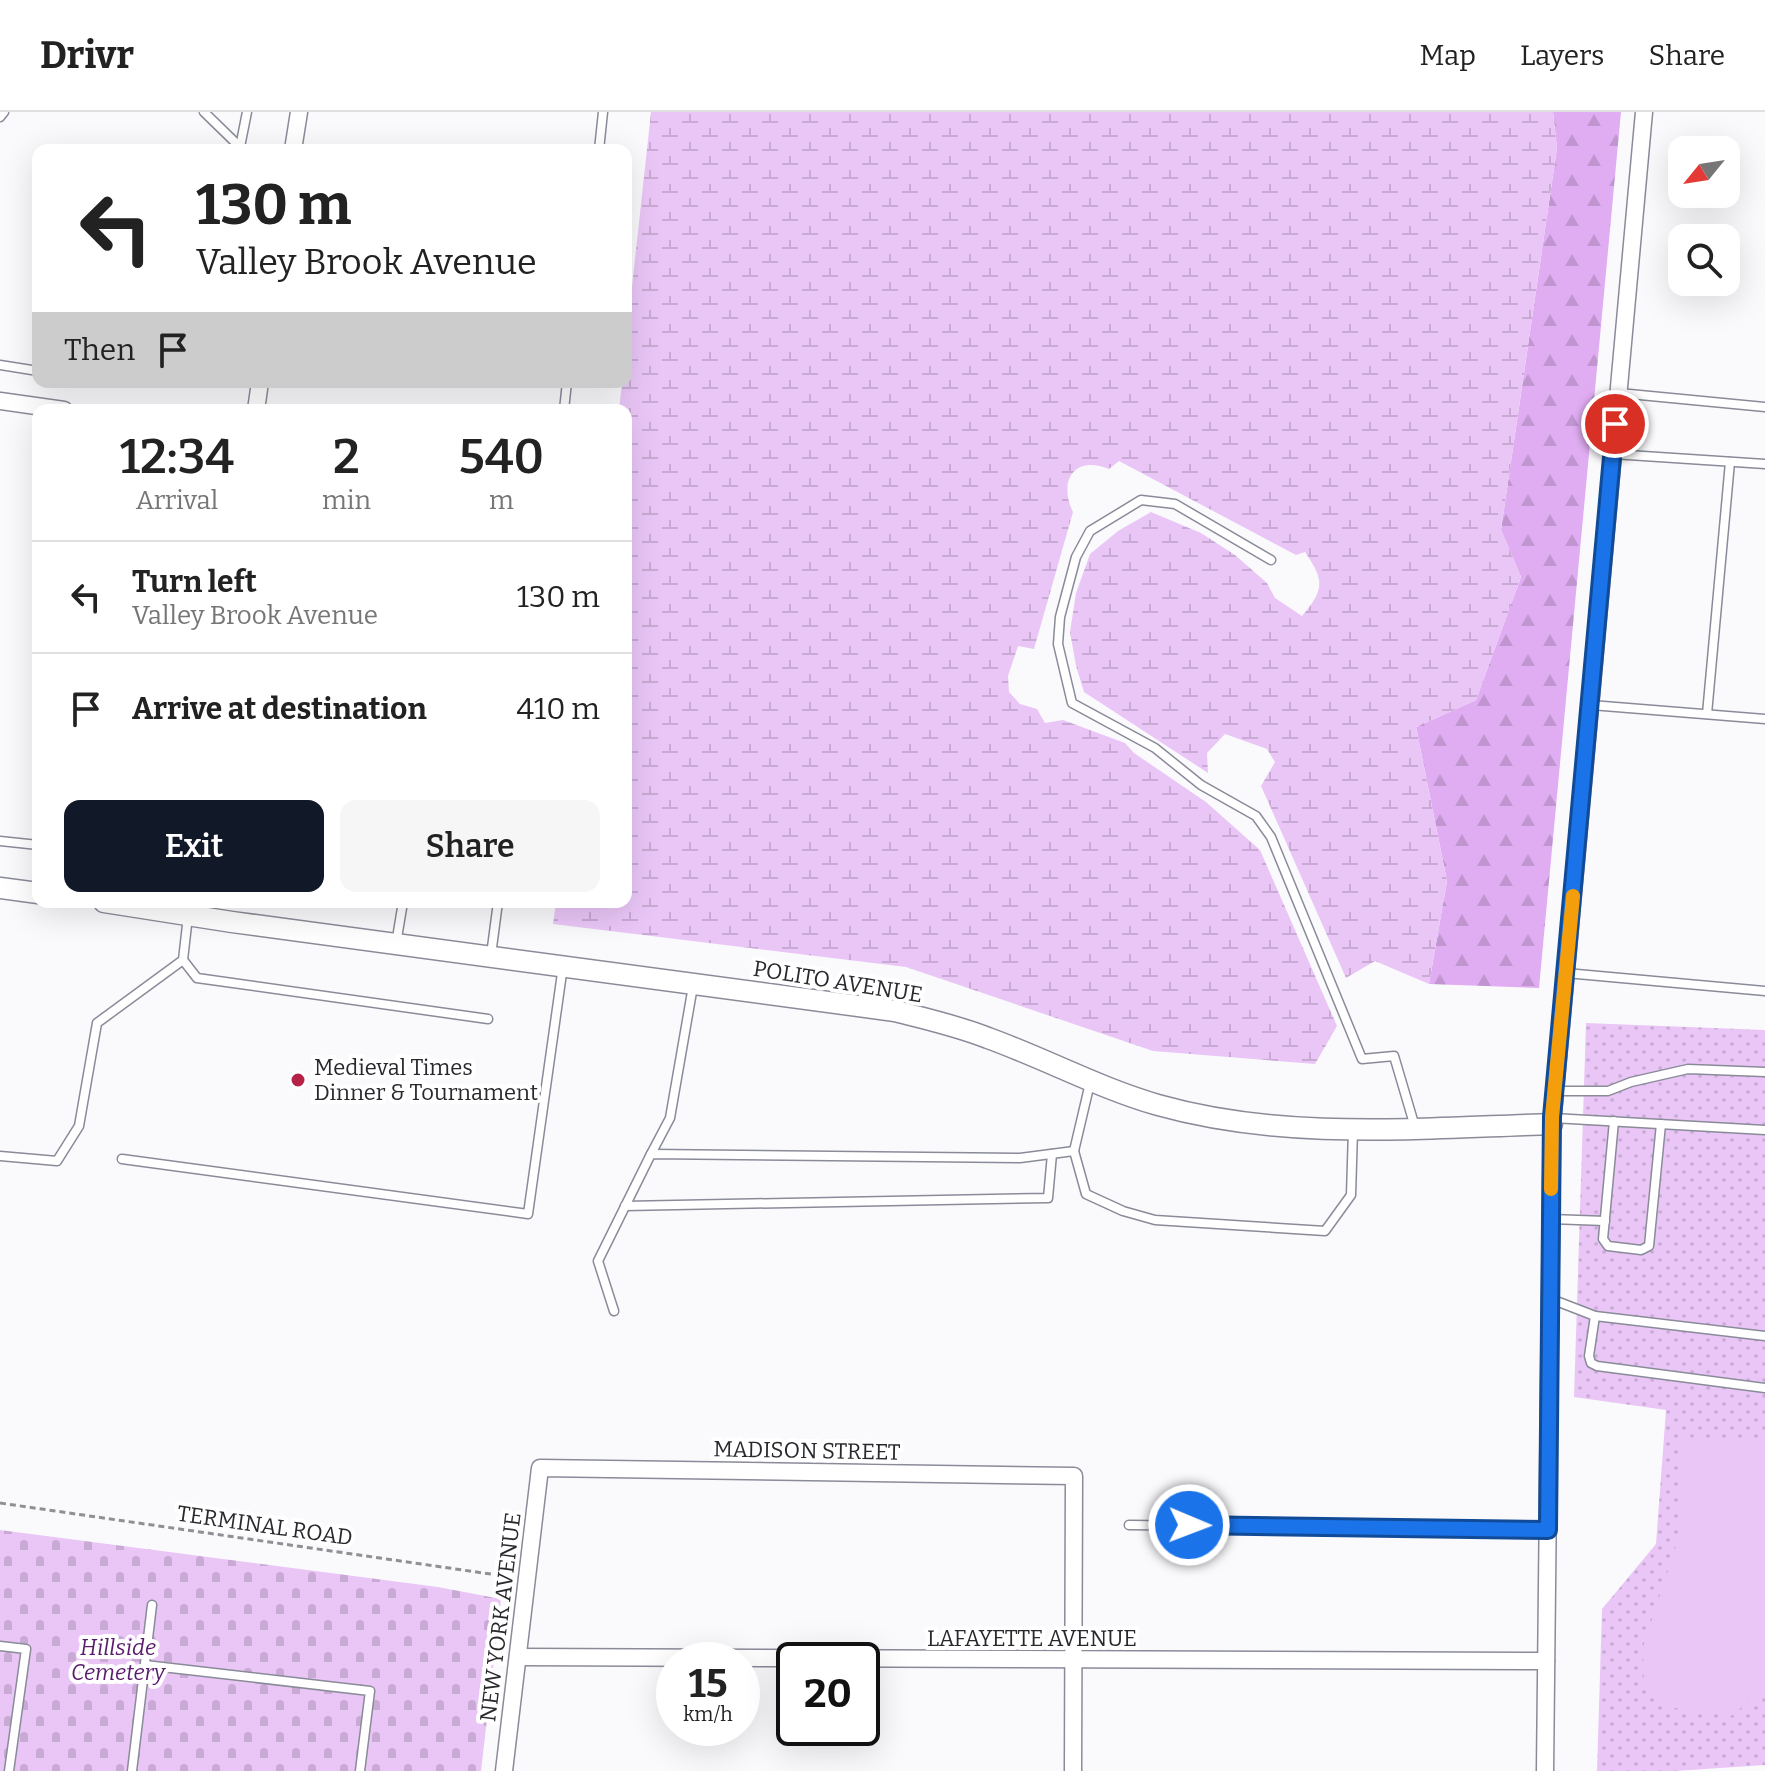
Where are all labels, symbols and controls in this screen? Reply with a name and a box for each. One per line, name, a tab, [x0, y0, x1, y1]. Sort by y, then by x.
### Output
text: Drivr	[40, 32, 134, 78]
text: Map	[1419, 39, 1476, 72]
text: Layers	[1520, 39, 1604, 72]
text: Share	[1648, 39, 1725, 72]
north arrow	[1668, 136, 1740, 208]
map controls	[1668, 136, 1740, 296]
text: 130 m	[196, 172, 352, 239]
icon: left	[64, 176, 168, 280]
button: search	[1668, 224, 1740, 296]
text: Valley Brook Avenue	[196, 240, 537, 284]
icon: arrive	[151, 328, 195, 372]
text: Then	[64, 332, 135, 368]
pin	[1581, 390, 1649, 458]
icon: arrive	[1593, 402, 1637, 446]
text: 12:34	[120, 428, 234, 486]
text: 2	[333, 428, 360, 486]
text: 540	[459, 428, 544, 486]
text: Arrival	[136, 485, 218, 516]
text: min	[322, 485, 371, 516]
text: m	[489, 485, 514, 516]
text: Turn left	[132, 564, 257, 600]
icon: left	[64, 575, 108, 619]
text: 130 m	[517, 579, 600, 615]
text: Valley Brook Avenue	[132, 600, 378, 631]
icon: arrive	[64, 687, 108, 731]
text: Arrive at destination	[132, 691, 427, 727]
text: 410 m	[516, 691, 600, 727]
button: Exit	[64, 800, 324, 892]
button: Share	[340, 800, 600, 892]
street label: POLITO AVENUE	[751, 955, 924, 1008]
place label: Medieval Times Dinner & Tournament	[314, 1054, 538, 1106]
marker: Medieval Times Dinner & Tournament	[289, 1071, 307, 1089]
street label: MADISON STREET	[713, 1435, 901, 1466]
position arrow	[1147, 1483, 1231, 1567]
street label: TERMINAL ROAD	[176, 1500, 354, 1551]
street label: NEW YORK AVENUE	[474, 1511, 527, 1723]
street label: LAFAYETTE AVENUE	[927, 1625, 1137, 1652]
park label: Hillside Cemetery	[71, 1634, 167, 1686]
speed limit sign: 20	[776, 1642, 880, 1746]
text: 15	[688, 1660, 728, 1708]
text: km/h	[683, 1702, 733, 1726]

